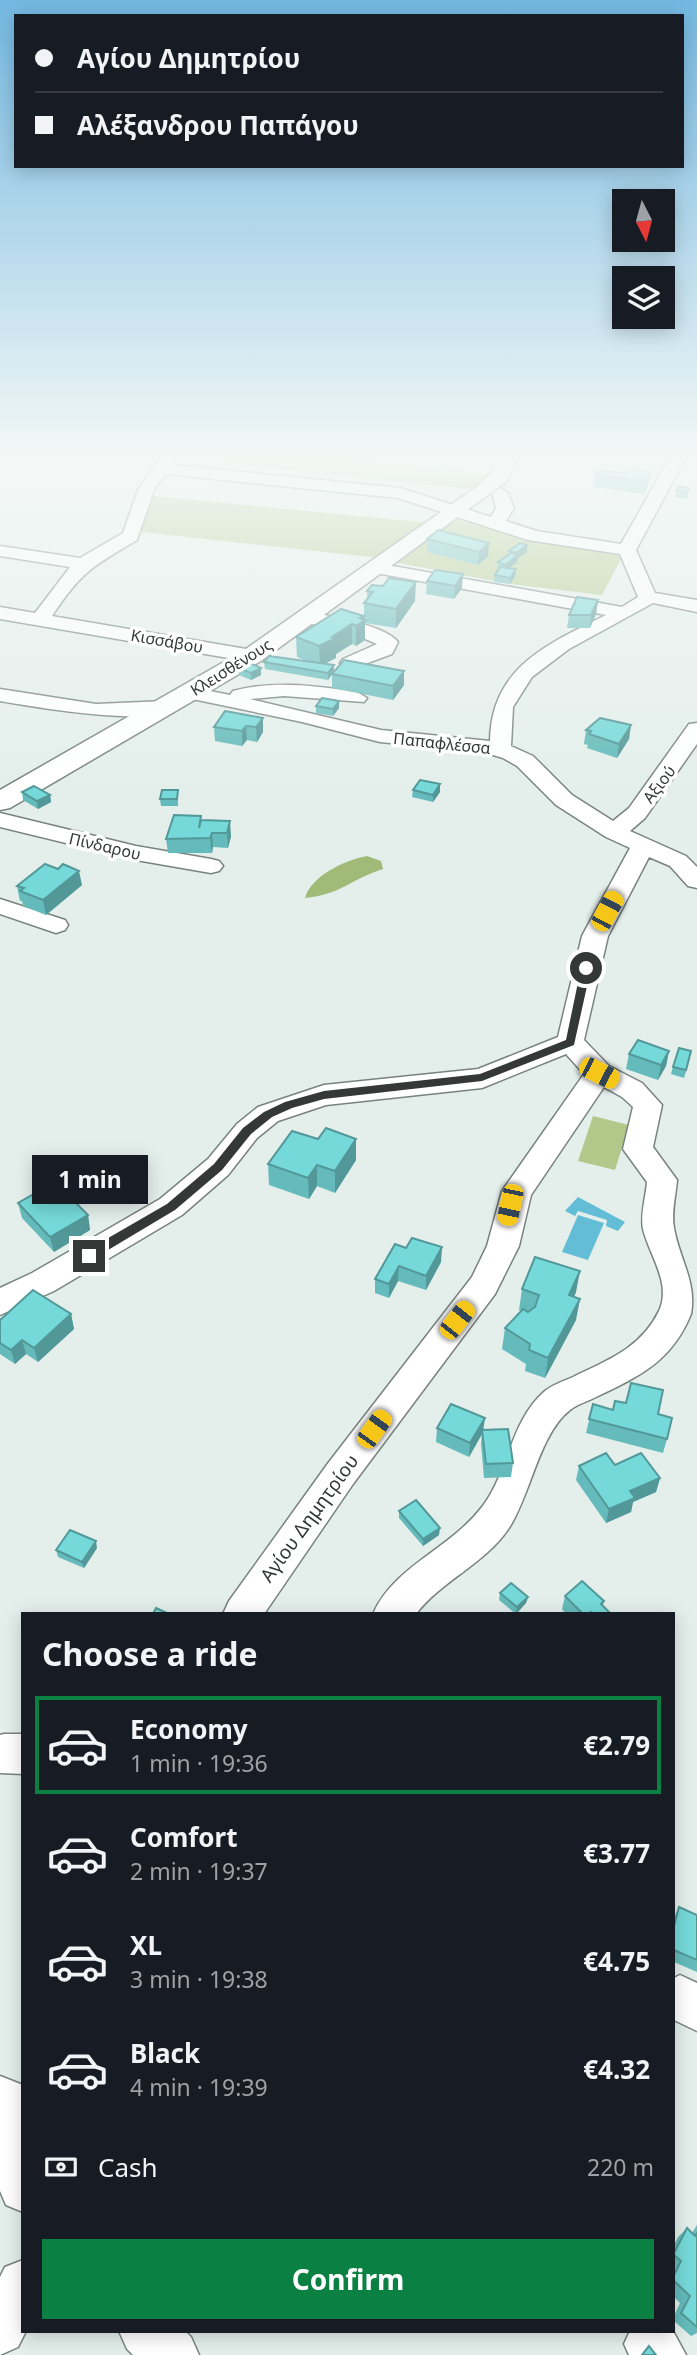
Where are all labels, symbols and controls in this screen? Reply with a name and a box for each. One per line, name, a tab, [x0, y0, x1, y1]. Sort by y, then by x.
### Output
text: Αγίου Δημητρίου	[77, 40, 300, 76]
text: Αλέξανδρου Παπάγου	[77, 107, 359, 143]
north arrow	[612, 189, 676, 252]
map controls	[612, 189, 675, 329]
button: layers	[612, 266, 675, 329]
street label: Κισσάβου	[129, 624, 205, 658]
street label: Κλεισθένους	[186, 633, 276, 701]
street label: Παπαφλέσσα	[392, 727, 492, 759]
street label: Αξιού	[638, 761, 680, 807]
street label: Πίνδαρου	[67, 827, 143, 865]
car	[588, 888, 627, 934]
route start	[570, 952, 602, 984]
car	[576, 1054, 623, 1092]
callout: 1 min	[31, 1154, 147, 1204]
text: 1 min	[58, 1163, 122, 1195]
car	[496, 1182, 525, 1228]
route end	[73, 1240, 105, 1272]
car	[436, 1297, 479, 1343]
car	[354, 1406, 395, 1452]
street label: Αγίου Δημητρίου	[254, 1449, 364, 1587]
text: Choose a ride	[42, 1632, 258, 1675]
text: Economy	[130, 1711, 248, 1747]
icon: car	[46, 1714, 109, 1777]
text: €2.79	[583, 1727, 650, 1763]
text: 1 min · 19:36	[130, 1747, 268, 1779]
text: Comfort	[130, 1819, 238, 1855]
icon: car	[46, 1822, 109, 1885]
text: €3.77	[583, 1835, 650, 1871]
text: 2 min · 19:37	[130, 1855, 268, 1887]
text: XL	[130, 1927, 162, 1963]
icon: car	[46, 1930, 109, 1993]
text: €4.75	[583, 1943, 650, 1979]
text: 3 min · 19:38	[130, 1963, 268, 1995]
text: Black	[130, 2035, 200, 2071]
icon: car	[46, 2038, 109, 2101]
text: €4.32	[583, 2051, 650, 2087]
text: 4 min · 19:39	[130, 2071, 268, 2103]
icon: cash	[42, 2148, 80, 2186]
text: Cash	[98, 2149, 158, 2185]
text: 220 m	[587, 2151, 654, 2183]
button: Confirm	[42, 2239, 654, 2319]

